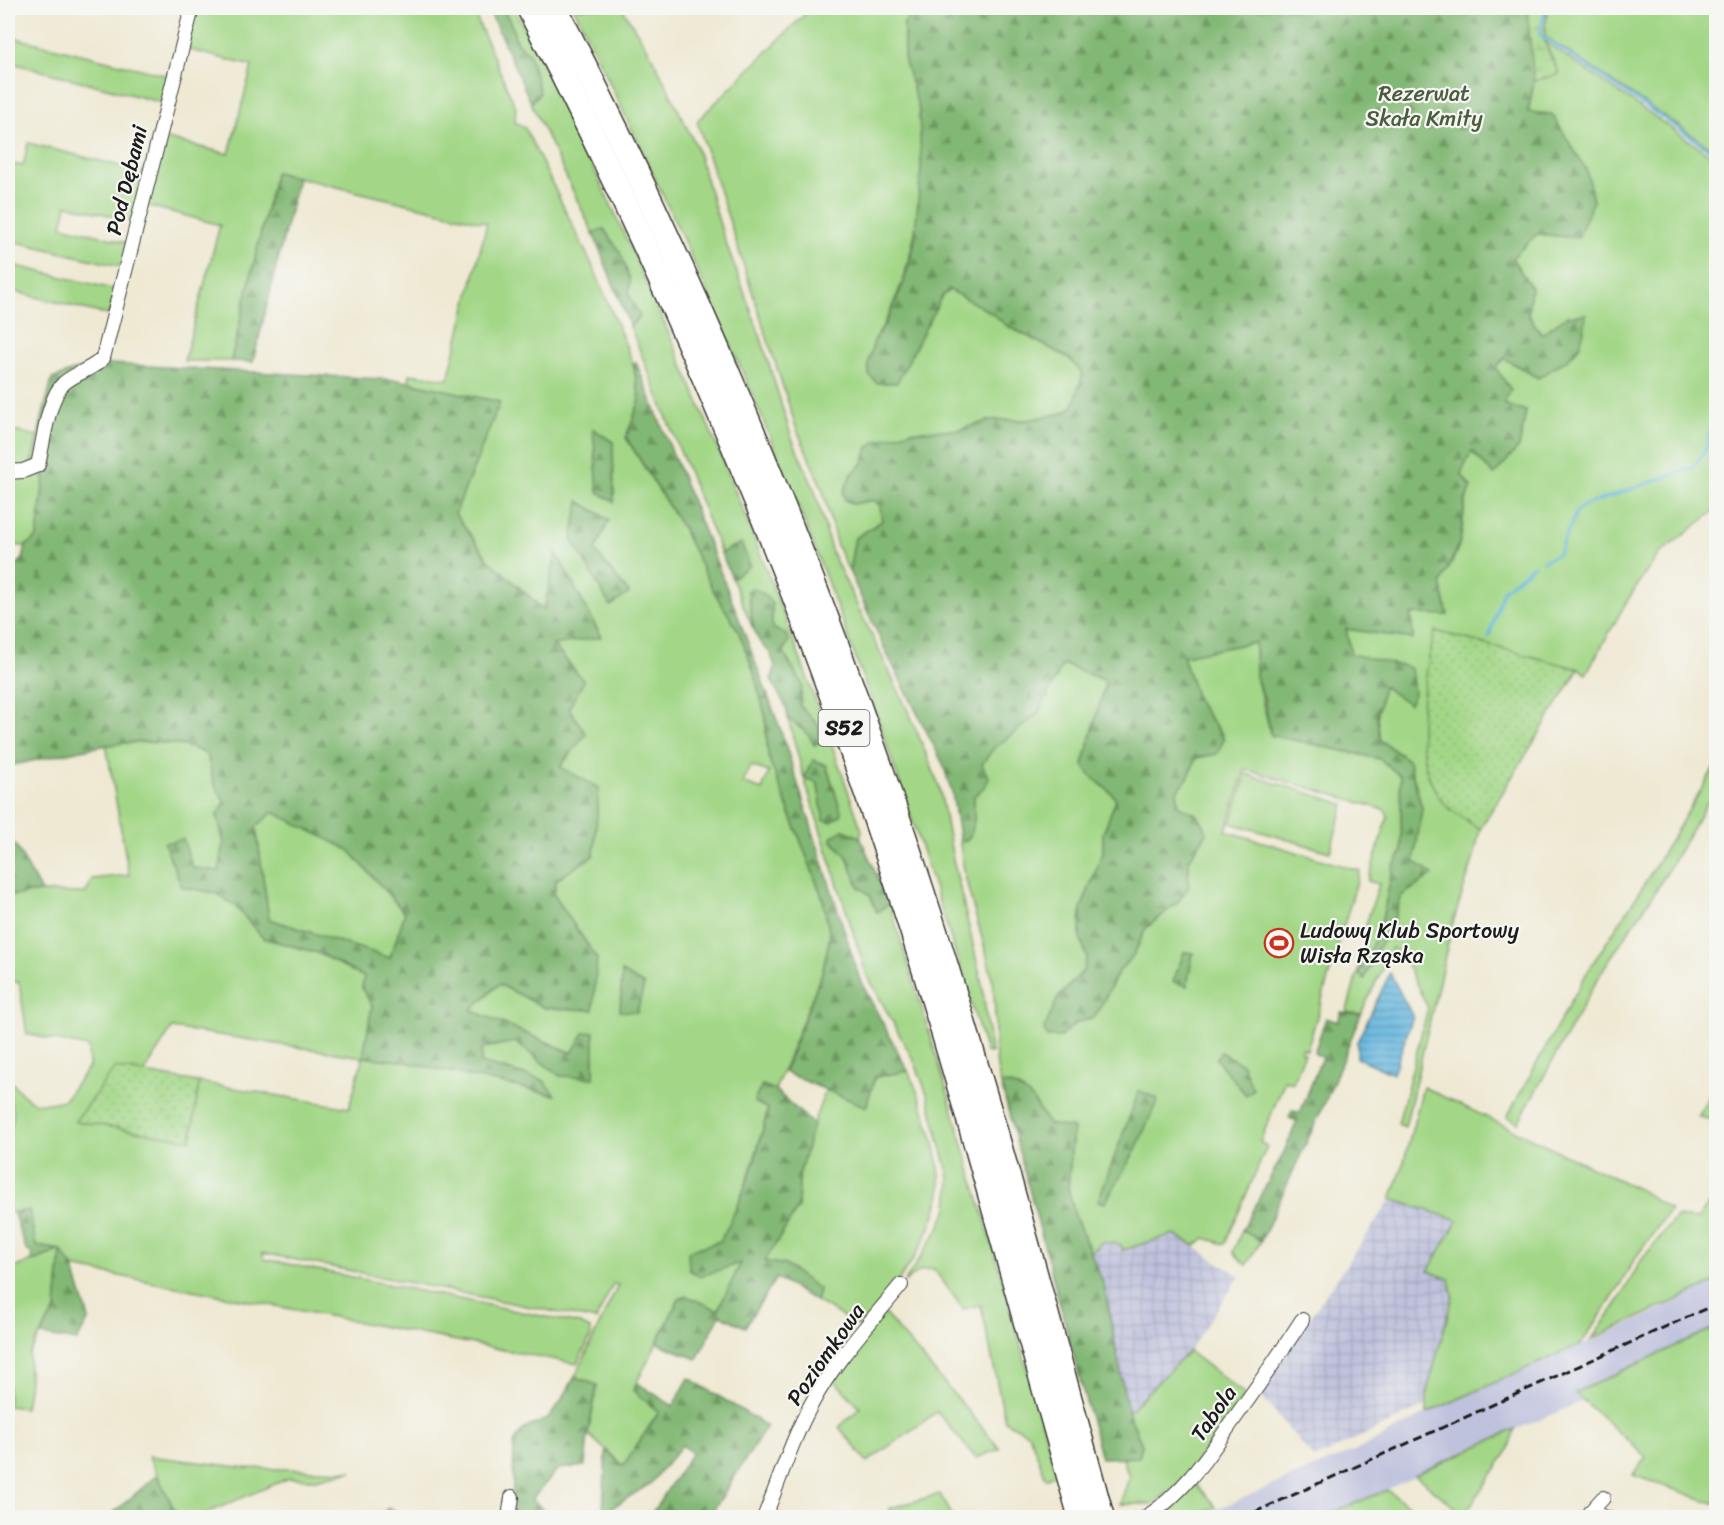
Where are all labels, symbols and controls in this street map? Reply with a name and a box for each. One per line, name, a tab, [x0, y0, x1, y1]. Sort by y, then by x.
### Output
park label: Rezerwat Skała Kmity	[1365, 74, 1483, 138]
street label: Pod Dębami	[94, 120, 159, 239]
road number: S52	[818, 710, 870, 746]
place label: Ludowy Klub Sportowy Wisła Rząska	[1300, 911, 1519, 975]
sports icon: Ludowy Klub Sportowy Wisła Rząska	[1263, 927, 1295, 959]
street label: Poziomkowa	[776, 1294, 876, 1414]
street label: Tabola	[1180, 1377, 1247, 1450]

